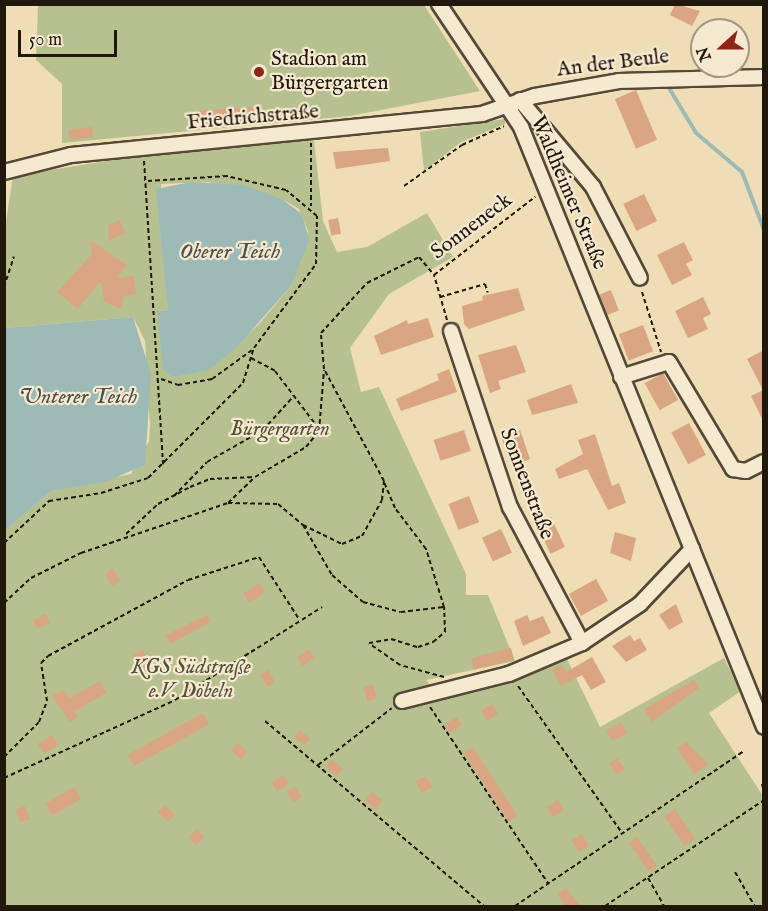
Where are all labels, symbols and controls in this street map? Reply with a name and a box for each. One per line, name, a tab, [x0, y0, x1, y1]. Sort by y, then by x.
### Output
scale bar	[21, 18, 120, 56]
north arrow	[690, 18, 750, 78]
text: 50 m	[29, 29, 62, 52]
text: N	[693, 44, 717, 64]
street label: An der Beule	[555, 45, 671, 83]
place label: Stadion am Bürgergarten	[271, 47, 388, 97]
marker: Stadion am Bürgergarten	[252, 65, 266, 79]
street label: Friedrichstraße	[186, 100, 320, 136]
street label: Waldheimer Straße	[524, 112, 612, 274]
street label: Sonneneck	[426, 188, 518, 266]
water label: Oberer Teich	[180, 240, 280, 266]
water label: Unterer Teich	[19, 385, 137, 411]
park label: Bürgergarten	[230, 417, 330, 443]
street label: Sonnenstraße	[493, 425, 559, 543]
park label: KGS Südstraße e.V. Döbeln	[131, 655, 251, 705]

